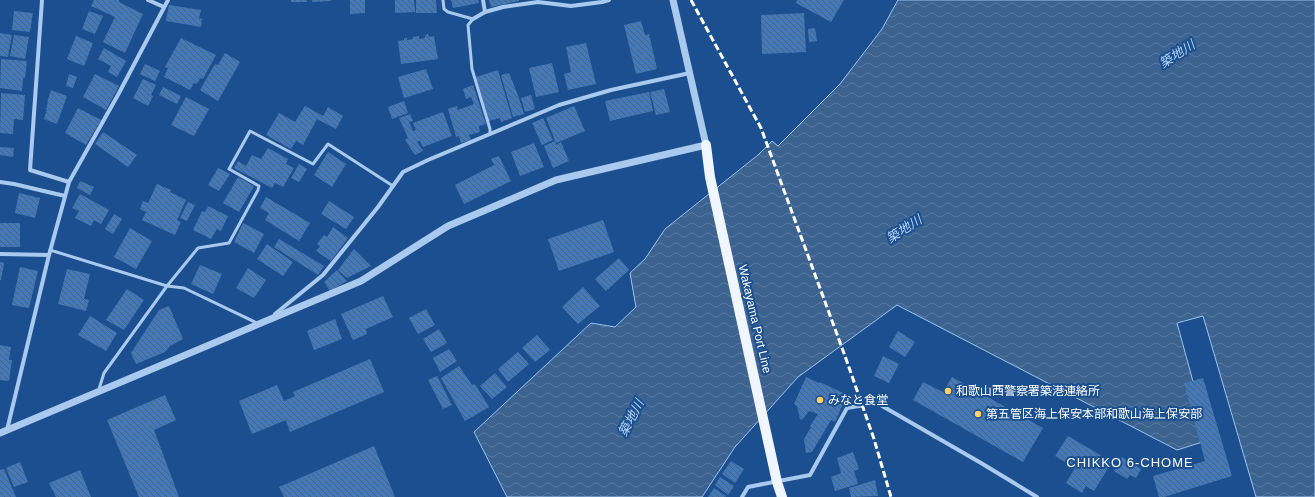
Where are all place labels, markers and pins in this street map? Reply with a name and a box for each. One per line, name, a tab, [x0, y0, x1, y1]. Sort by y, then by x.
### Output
place label: 和歌山西警察署築港連絡所	[956, 384, 1100, 398]
marker: 和歌山西警察署築港連絡所	[943, 386, 953, 396]
place label: みなと食堂	[828, 393, 888, 407]
marker: みなと食堂	[815, 395, 825, 405]
place label: 第五管区海上保安本部和歌山海上保安部	[986, 407, 1202, 421]
marker: 第五管区海上保安本部和歌山海上保安部	[973, 409, 983, 419]

